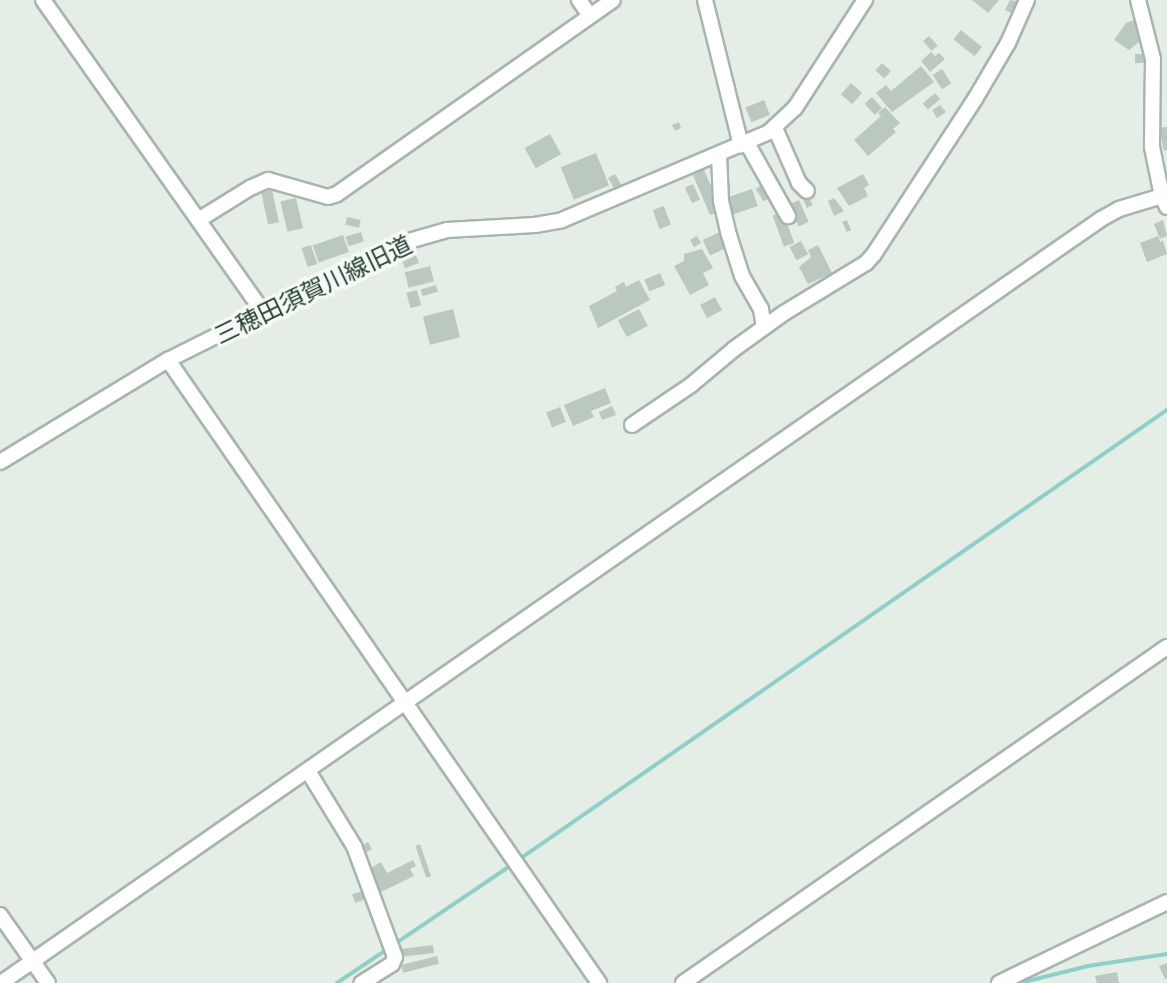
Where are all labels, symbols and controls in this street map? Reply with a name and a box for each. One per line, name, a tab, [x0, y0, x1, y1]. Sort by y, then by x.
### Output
street label: 三穂田須賀川線旧道	[210, 229, 416, 349]

